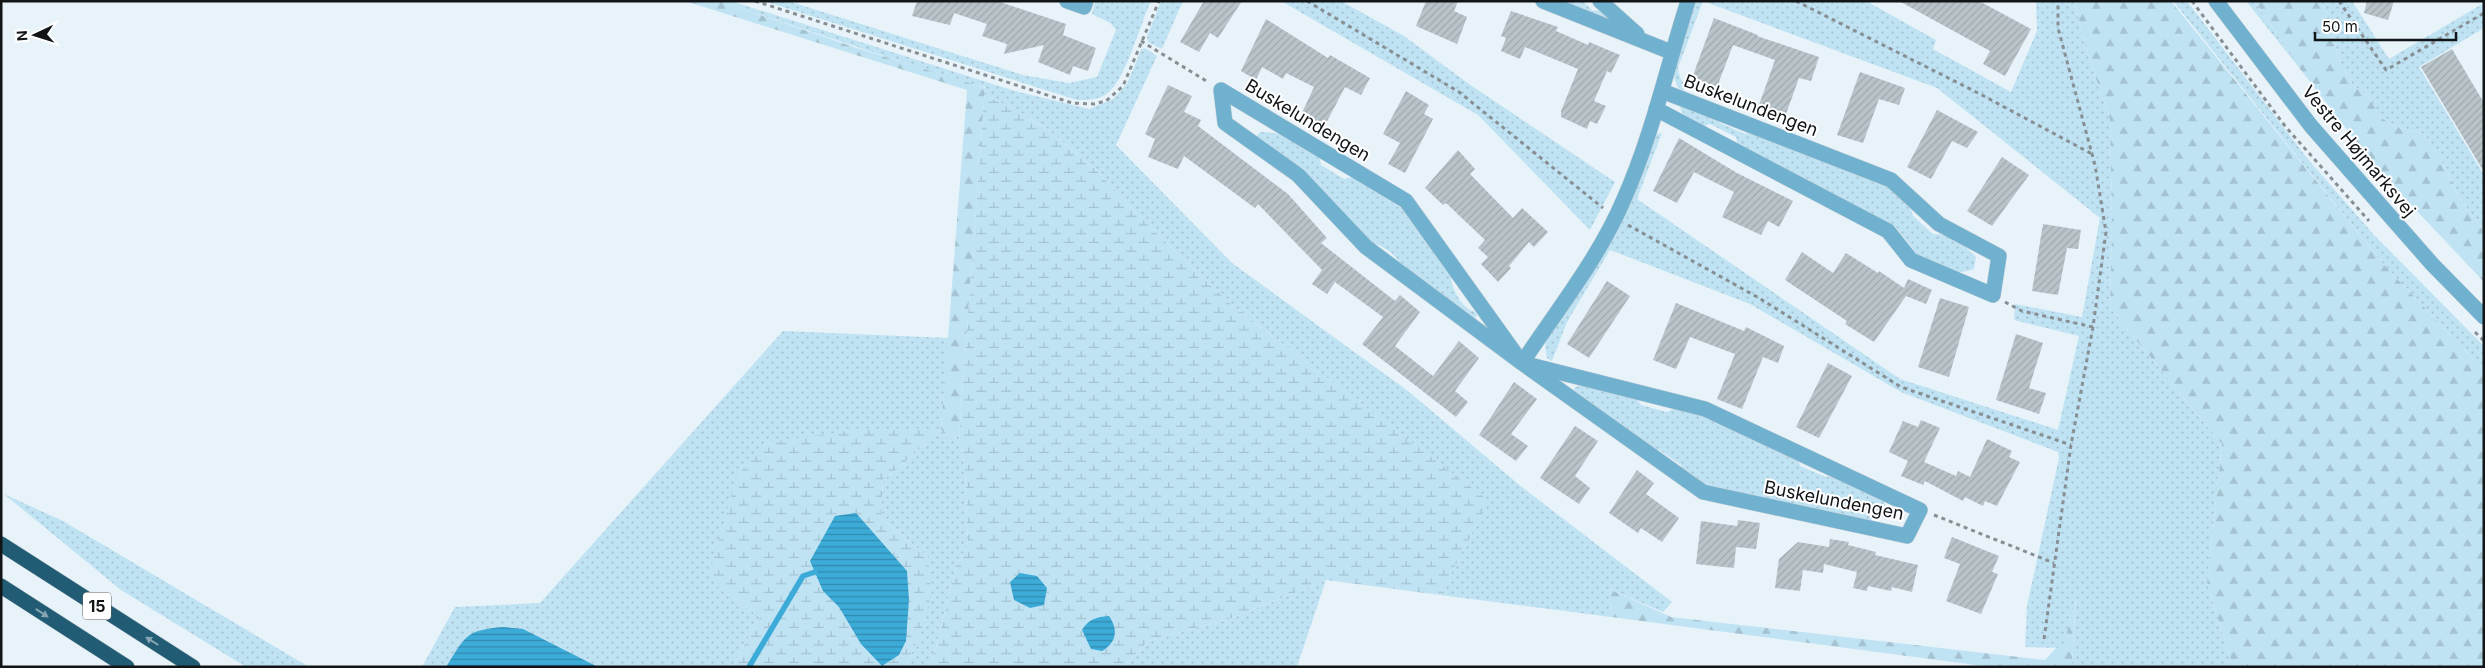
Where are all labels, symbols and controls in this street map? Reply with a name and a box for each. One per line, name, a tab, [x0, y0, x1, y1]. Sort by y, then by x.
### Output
north arrow	[10, 10, 60, 60]
scale bar	[2315, 10, 2456, 42]
text: 50 m	[2322, 17, 2358, 36]
text: N	[13, 30, 30, 42]
street label: Buskelundengen	[1681, 70, 1821, 140]
street label: Buskelundengen	[1242, 74, 1374, 166]
street label: Vestre Højmarksvej	[2298, 81, 2420, 221]
street label: Buskelundengen	[1762, 476, 1906, 524]
road number: 15	[83, 592, 111, 620]
one-way arrow	[35, 608, 49, 618]
one-way arrow	[145, 636, 158, 646]

